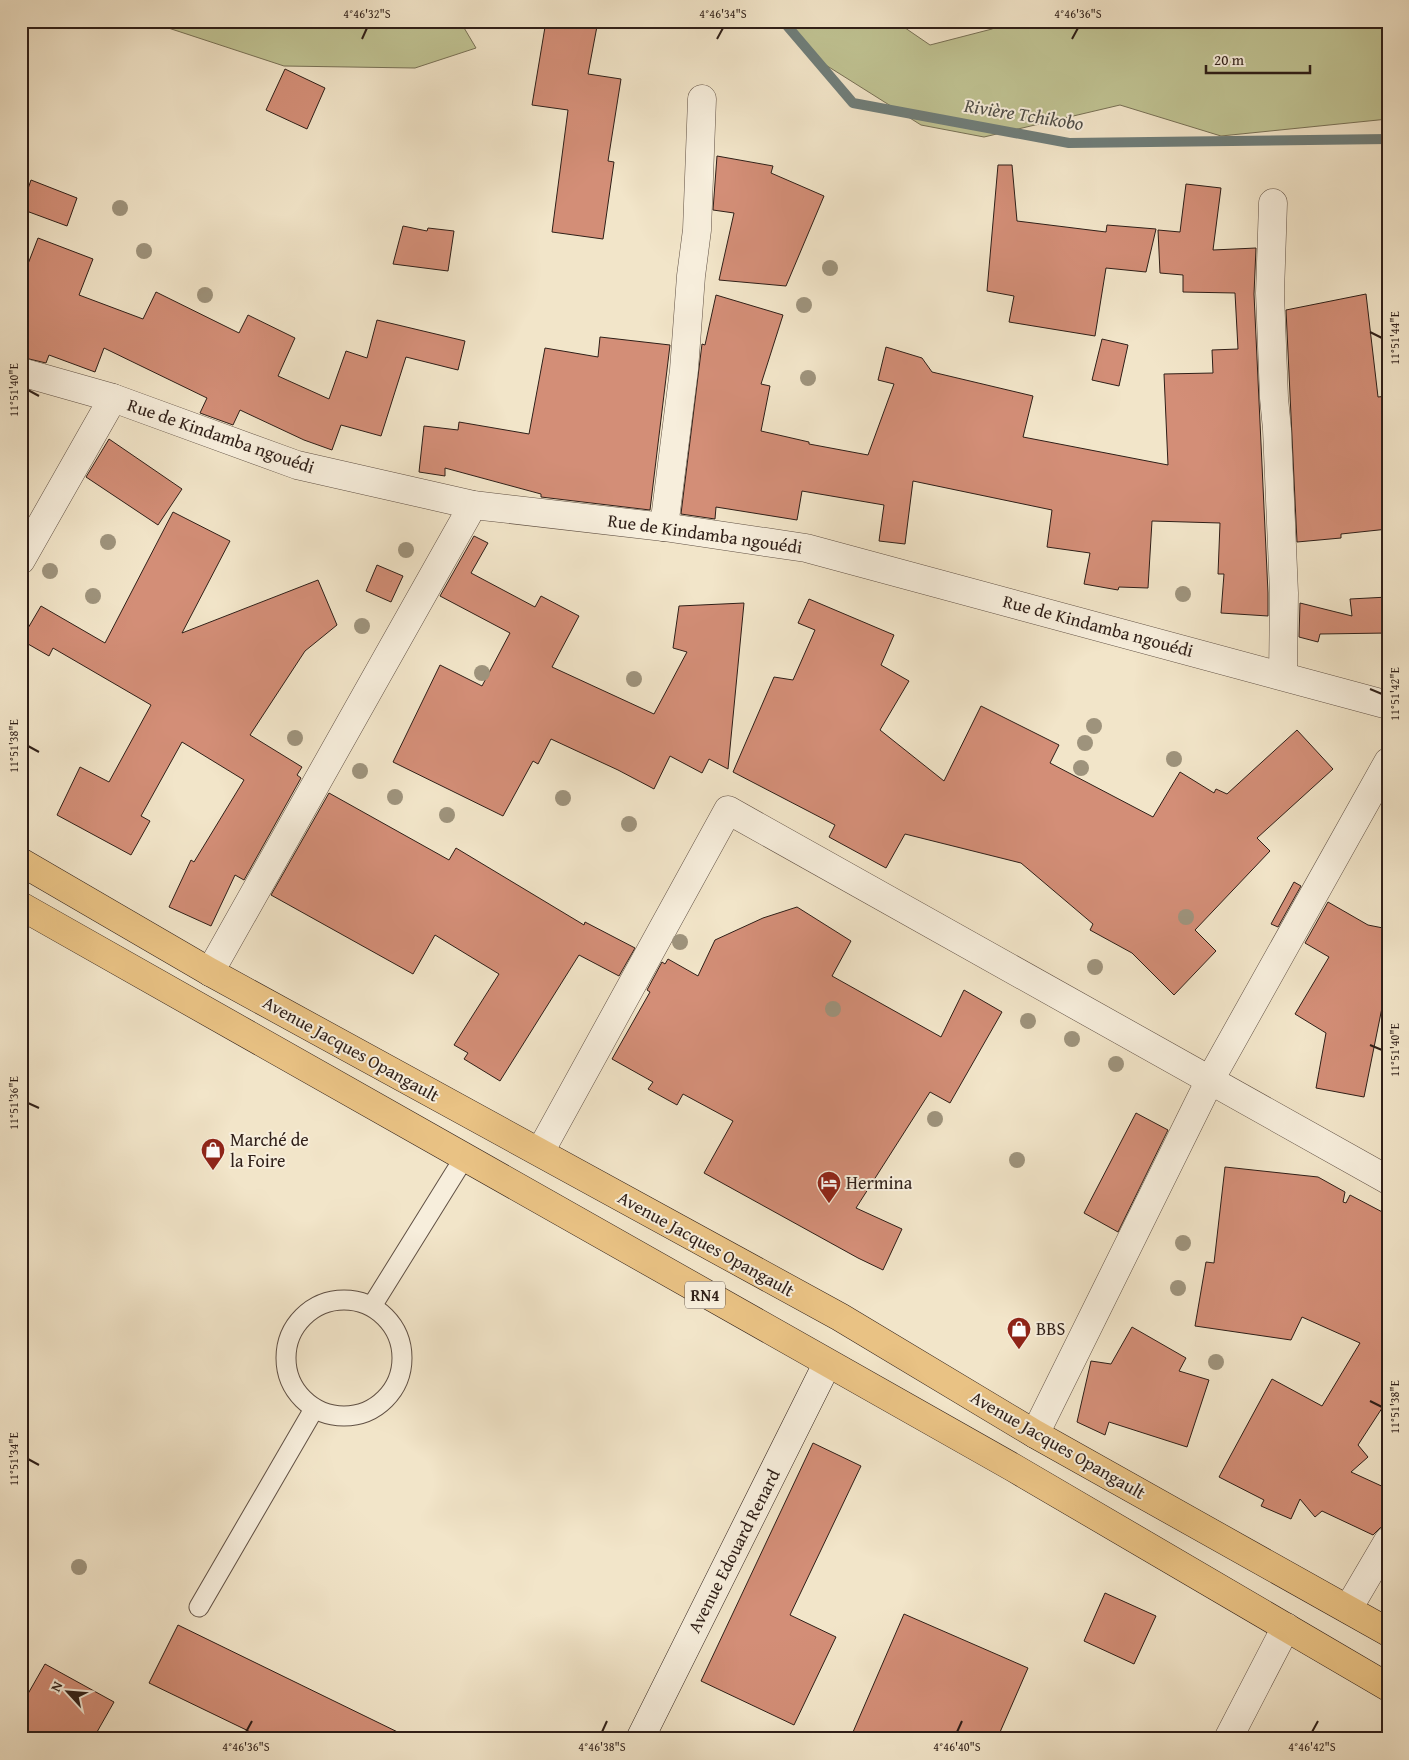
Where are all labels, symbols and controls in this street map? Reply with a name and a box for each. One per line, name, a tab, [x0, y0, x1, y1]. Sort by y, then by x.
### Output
text: 4°46'32"S	[343, 5, 391, 22]
text: 4°46'34"S	[699, 5, 747, 22]
text: 4°46'36"S	[1054, 5, 1102, 22]
scale bar	[1206, 42, 1310, 74]
text: 20 m	[1214, 49, 1245, 70]
water label: Rivière Tchikobo	[961, 91, 1086, 137]
text: 11°51'44"E	[1386, 311, 1403, 365]
text: 11°51'40"E	[5, 363, 22, 417]
street label: Rue de Kindamba ngouédi	[124, 391, 318, 480]
street label: Rue de Kindamba ngouédi	[606, 506, 804, 561]
street label: Rue de Kindamba ngouédi	[1000, 587, 1196, 664]
text: 11°51'42"E	[1386, 667, 1403, 721]
text: 11°51'38"E	[5, 719, 22, 773]
street label: Avenue Jacques Opangault	[258, 989, 445, 1109]
text: 11°51'40"E	[1386, 1023, 1403, 1077]
text: 11°51'36"E	[5, 1076, 22, 1130]
place label: Marché de la Foire	[230, 1126, 309, 1174]
shop icon: Marché de la Foire	[200, 1137, 226, 1171]
place label: Hermina	[846, 1169, 913, 1196]
hotel icon: Hermina	[816, 1170, 842, 1204]
street label: Avenue Jacques Opangault	[613, 1184, 800, 1304]
road number: RN4	[685, 1282, 725, 1308]
place label: BBS	[1036, 1315, 1065, 1342]
shop icon: BBS	[1006, 1316, 1032, 1350]
text: 11°51'38"E	[1386, 1380, 1403, 1434]
street label: Avenue Jacques Opangault	[966, 1383, 1151, 1506]
text: 11°51'34"E	[5, 1432, 22, 1486]
street label: Avenue Edouard Renard	[681, 1464, 787, 1637]
north arrow	[42, 1668, 92, 1718]
text: N	[45, 1677, 68, 1695]
text: 4°46'36"S	[222, 1738, 270, 1755]
text: 4°46'38"S	[578, 1738, 626, 1755]
text: 4°46'40"S	[933, 1738, 981, 1755]
text: 4°46'42"S	[1288, 1738, 1336, 1755]

